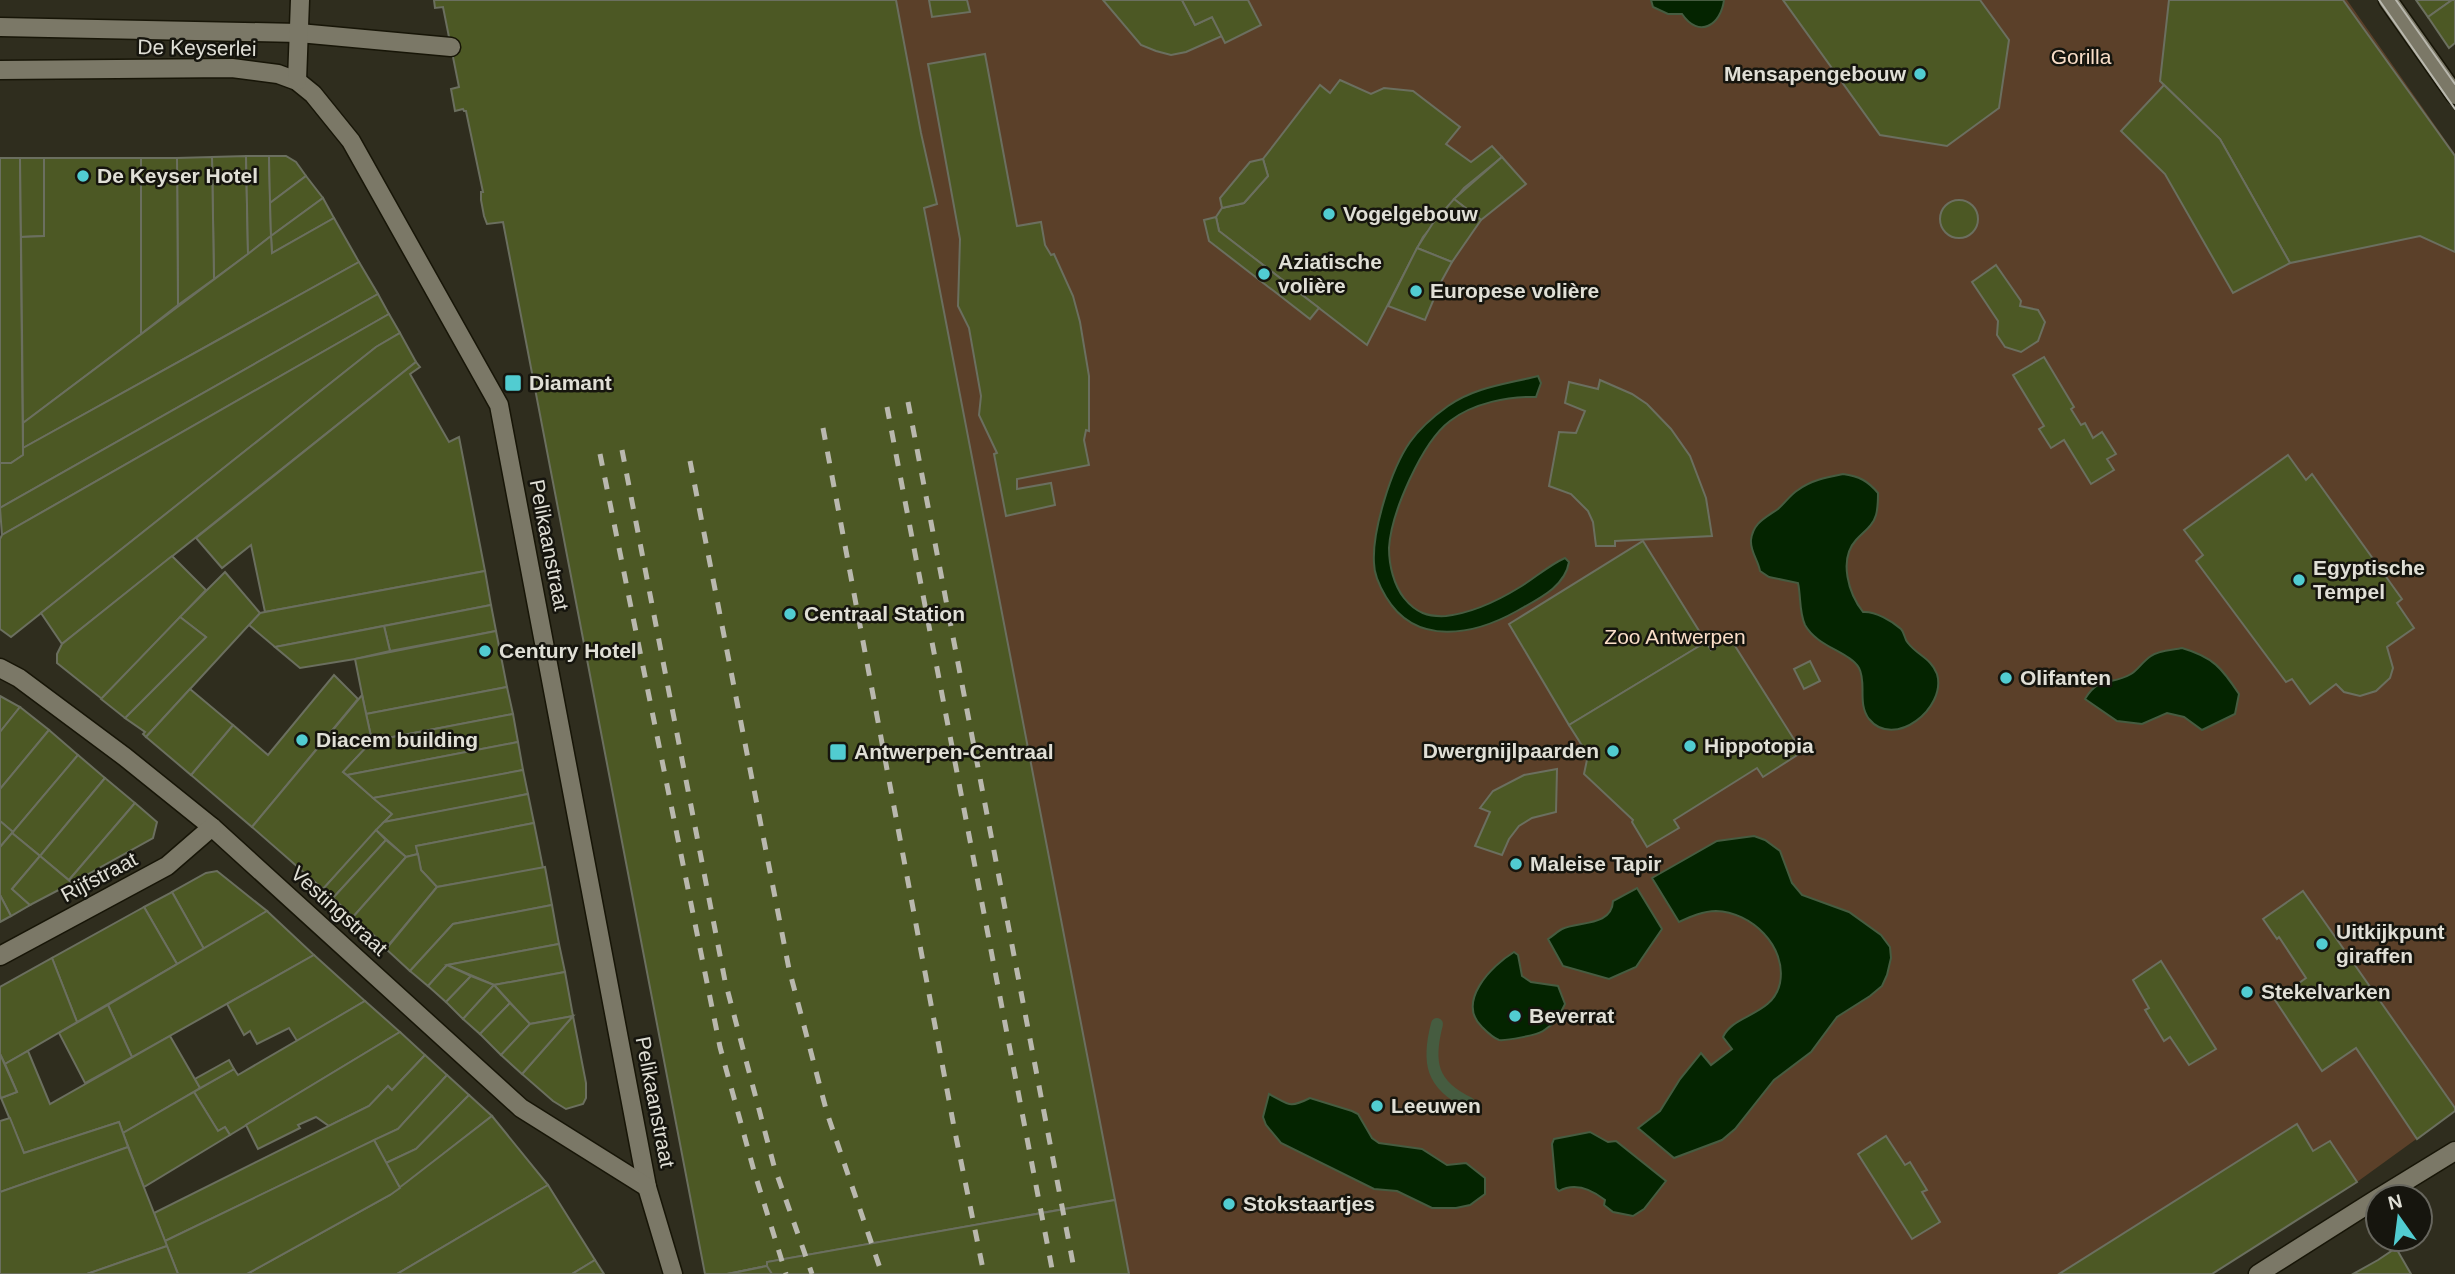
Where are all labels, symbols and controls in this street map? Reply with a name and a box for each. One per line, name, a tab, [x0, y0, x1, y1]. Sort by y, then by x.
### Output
street label: De Keyserlei	[137, 35, 257, 60]
park label: Gorilla	[2051, 45, 2112, 68]
place label: Mensapengebouw	[1724, 62, 1907, 85]
marker: Mensapengebouw	[1912, 66, 1928, 82]
place label: De Keyser Hotel	[97, 164, 258, 187]
marker: De Keyser Hotel	[75, 168, 91, 184]
place label: Vogelgebouw	[1343, 202, 1479, 225]
marker: Vogelgebouw	[1321, 206, 1337, 222]
place label: Aziatische volière	[1278, 250, 1382, 297]
marker: Aziatische volière	[1256, 266, 1272, 282]
place label: Europese volière	[1430, 279, 1599, 302]
marker: Europese volière	[1408, 283, 1424, 299]
place label: Diamant	[529, 371, 612, 394]
marker: Diamant	[503, 373, 523, 393]
street label: Pelikaanstraat	[526, 477, 574, 613]
place label: Egyptische Tempel	[2313, 556, 2425, 603]
marker: Egyptische Tempel	[2291, 572, 2307, 588]
place label: Centraal Station	[804, 602, 965, 625]
marker: Centraal Station	[782, 606, 798, 622]
park label: Zoo Antwerpen	[1604, 625, 1746, 648]
place label: Century Hotel	[499, 639, 637, 662]
marker: Century Hotel	[477, 643, 493, 659]
place label: Olifanten	[2020, 666, 2111, 689]
marker: Olifanten	[1998, 670, 2014, 686]
place label: Diacem building	[316, 728, 478, 751]
marker: Diacem building	[294, 732, 310, 748]
place label: Hippotopia	[1704, 734, 1814, 757]
marker: Hippotopia	[1682, 738, 1698, 754]
place label: Dwergnijlpaarden	[1423, 739, 1599, 762]
place label: Antwerpen-Centraal	[854, 740, 1054, 763]
marker: Antwerpen-Centraal	[828, 742, 848, 762]
marker: Dwergnijlpaarden	[1605, 743, 1621, 759]
street label: Rijfstraat	[57, 847, 141, 906]
place label: Maleise Tapir	[1530, 852, 1662, 875]
marker: Maleise Tapir	[1508, 856, 1524, 872]
street label: Vestingstraat	[287, 861, 392, 960]
place label: Uitkijkpunt giraffen	[2336, 920, 2445, 967]
marker: Uitkijkpunt giraffen	[2314, 936, 2330, 952]
place label: Stekelvarken	[2261, 980, 2391, 1003]
marker: Stekelvarken	[2239, 984, 2255, 1000]
place label: Beverrat	[1529, 1004, 1614, 1027]
marker: Beverrat	[1507, 1008, 1523, 1024]
street label: Pelikaanstraat	[632, 1034, 680, 1170]
place label: Leeuwen	[1391, 1094, 1481, 1117]
marker: Leeuwen	[1369, 1098, 1385, 1114]
north arrow	[2364, 1183, 2434, 1253]
text: N	[2386, 1190, 2404, 1214]
place label: Stokstaartjes	[1243, 1192, 1375, 1215]
marker: Stokstaartjes	[1221, 1196, 1237, 1212]

